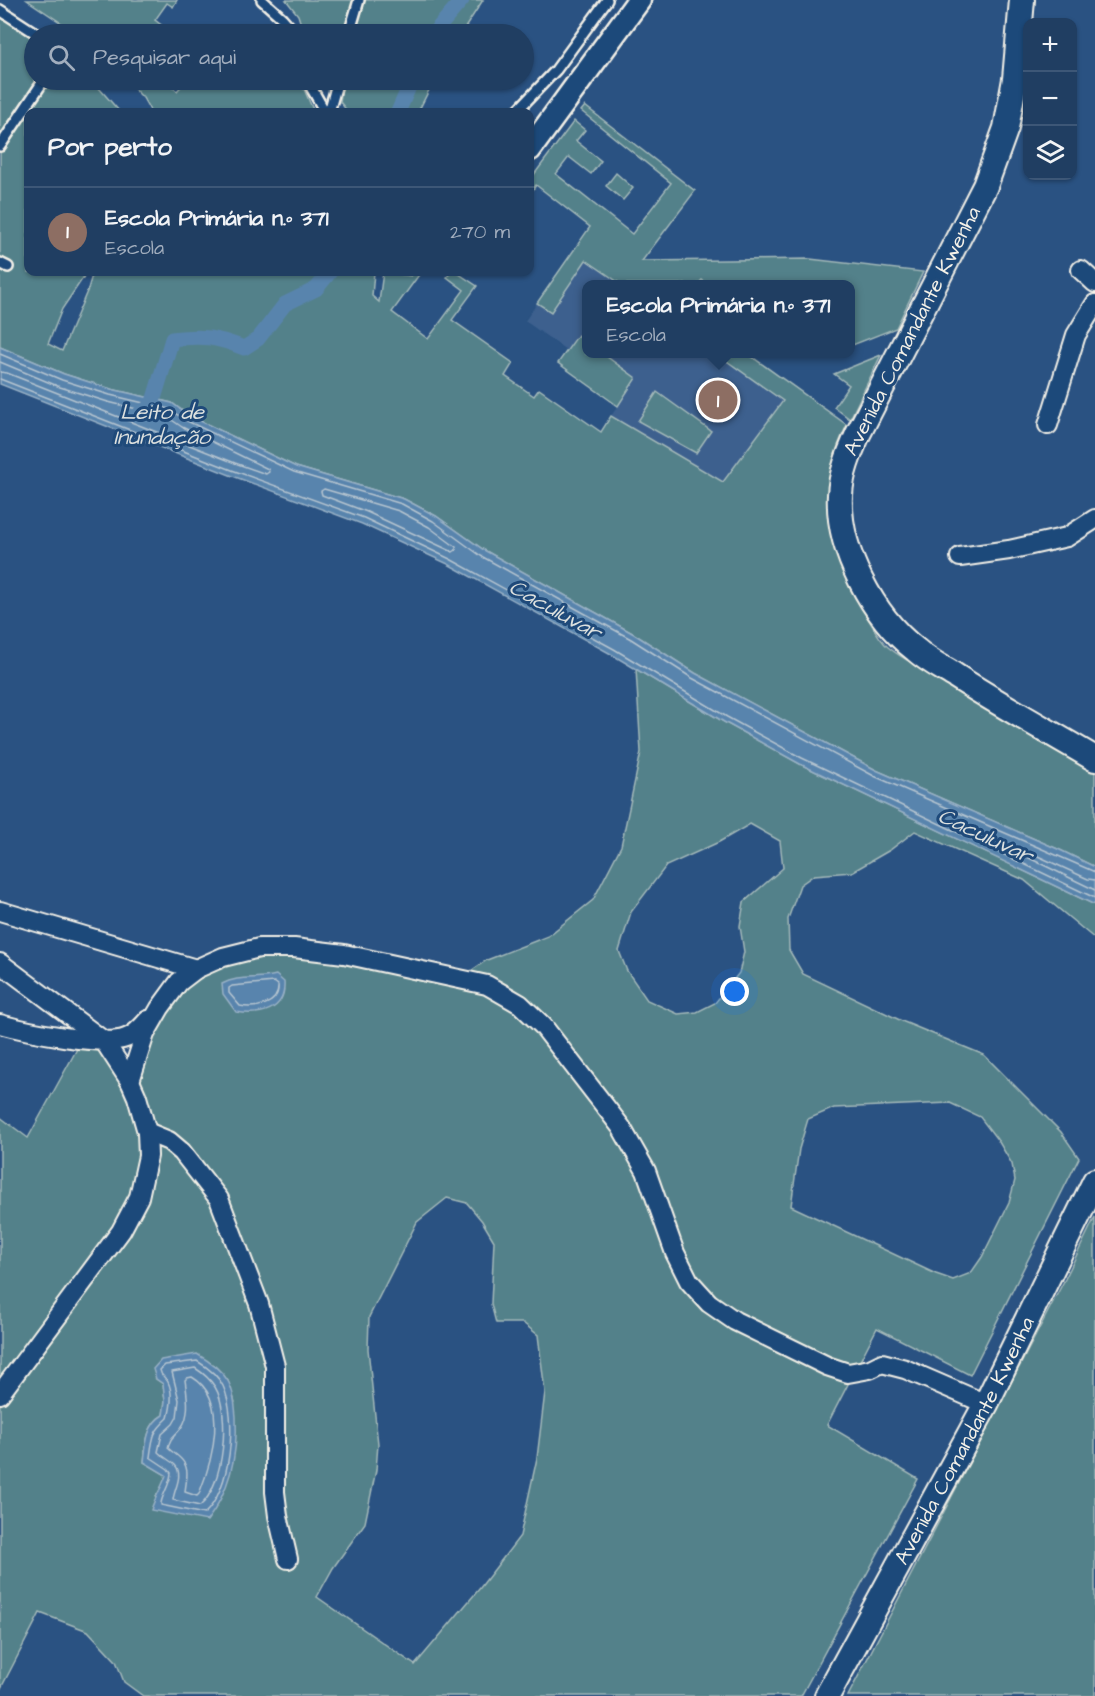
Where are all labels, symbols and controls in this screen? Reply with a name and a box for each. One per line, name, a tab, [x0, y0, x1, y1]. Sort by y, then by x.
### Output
map controls	[1023, 18, 1077, 180]
button: +	[1023, 18, 1077, 72]
search box	[24, 24, 534, 90]
icon: search	[45, 41, 78, 74]
text: Pesquisar aqui	[93, 42, 236, 73]
button: −	[1023, 72, 1077, 126]
button: layers	[1023, 126, 1077, 180]
text: Por perto	[48, 129, 172, 165]
street label: Avenida Comandante Kwenha	[836, 201, 988, 461]
text: Escola Primária n.º 371	[105, 203, 329, 234]
text: 1	[66, 218, 69, 246]
text: 270 m	[450, 218, 510, 246]
text: Escola	[105, 234, 164, 262]
popup	[582, 280, 855, 358]
text: Escola Primária n.º 371	[607, 290, 830, 321]
text: Escola	[607, 321, 666, 349]
pin: 1	[698, 378, 738, 422]
water label: Leito de Inundação	[114, 397, 212, 453]
water label: Caculuvar	[503, 572, 609, 649]
water label: Caculuvar	[933, 801, 1040, 873]
your location	[720, 977, 749, 1006]
street label: Avenida Comandante Kwenha	[887, 1311, 1041, 1570]

